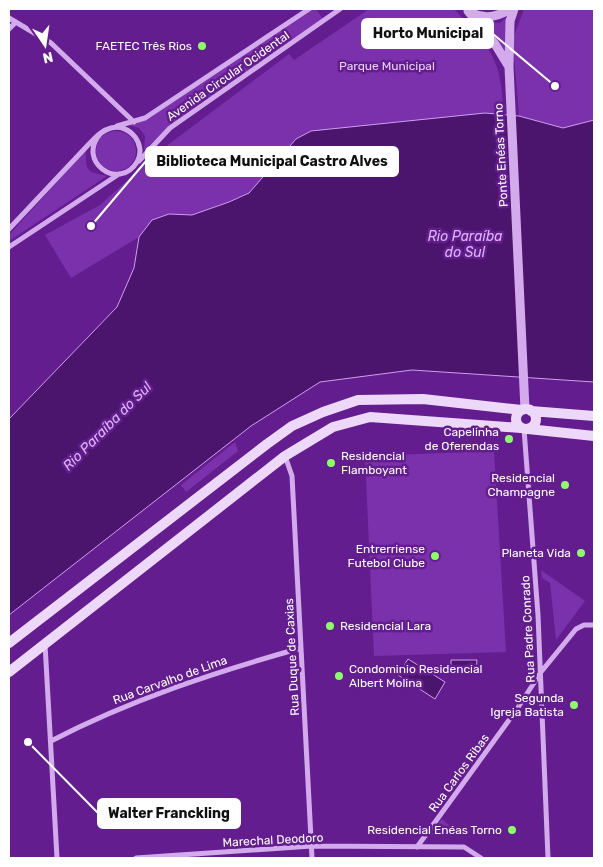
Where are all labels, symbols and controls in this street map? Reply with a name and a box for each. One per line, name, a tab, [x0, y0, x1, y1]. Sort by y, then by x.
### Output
callout: Horto Municipal	[362, 19, 493, 48]
north arrow	[20, 20, 70, 70]
text: Horto Municipal	[373, 25, 483, 42]
street label: Avenida Circular Ocidental	[164, 28, 292, 124]
place label: FAETEC Três Rios	[95, 39, 192, 53]
marker: FAETEC Três Rios	[196, 40, 208, 52]
text: N	[41, 48, 55, 67]
park label: Parque Municipal	[339, 59, 435, 73]
street label: Ponte Enéas Torno	[491, 103, 511, 207]
callout: Biblioteca Municipal Castro Alves	[146, 147, 398, 176]
text: Biblioteca Municipal Castro Alves	[156, 153, 388, 170]
water label: Rio Paraíba do Sul	[428, 228, 502, 261]
water label: Rio Paraíba do Sul	[59, 378, 156, 474]
place label: Capelinha de Oferendas	[425, 425, 499, 453]
marker: Capelinha de Oferendas	[503, 433, 515, 445]
place label: Residencial Flamboyant	[341, 449, 407, 477]
marker: Residencial Flamboyant	[325, 457, 337, 469]
place label: Residencial Champagne	[487, 471, 555, 499]
marker: Residencial Champagne	[559, 479, 571, 491]
place label: Entrerriense Futebol Clube	[348, 542, 425, 570]
place label: Planeta Vida	[501, 546, 571, 560]
marker: Planeta Vida	[575, 547, 587, 559]
marker: Entrerriense Futebol Clube	[429, 550, 441, 562]
street label: Rua Padre Conrado	[518, 575, 538, 683]
street label: Rua Duque de Caxias	[282, 598, 302, 716]
place label: Residencial Lara	[340, 619, 431, 633]
marker: Residencial Lara	[324, 620, 336, 632]
street label: Rua Carvalho de Lima	[111, 653, 229, 707]
place label: Condominio Residencial Albert Molina	[349, 662, 483, 690]
marker: Condominio Residencial Albert Molina	[333, 670, 345, 682]
place label: Segunda Igreja Batista	[490, 691, 564, 719]
marker: Segunda Igreja Batista	[568, 699, 580, 711]
street label: Rua Carlos Ribas	[426, 731, 492, 815]
callout: Walter Franckling	[98, 799, 240, 828]
text: Walter Franckling	[108, 805, 230, 822]
place label: Residencial Enéas Torno	[367, 823, 502, 837]
marker: Residencial Enéas Torno	[506, 824, 518, 836]
street label: Marechal Deodoro	[222, 830, 324, 850]

